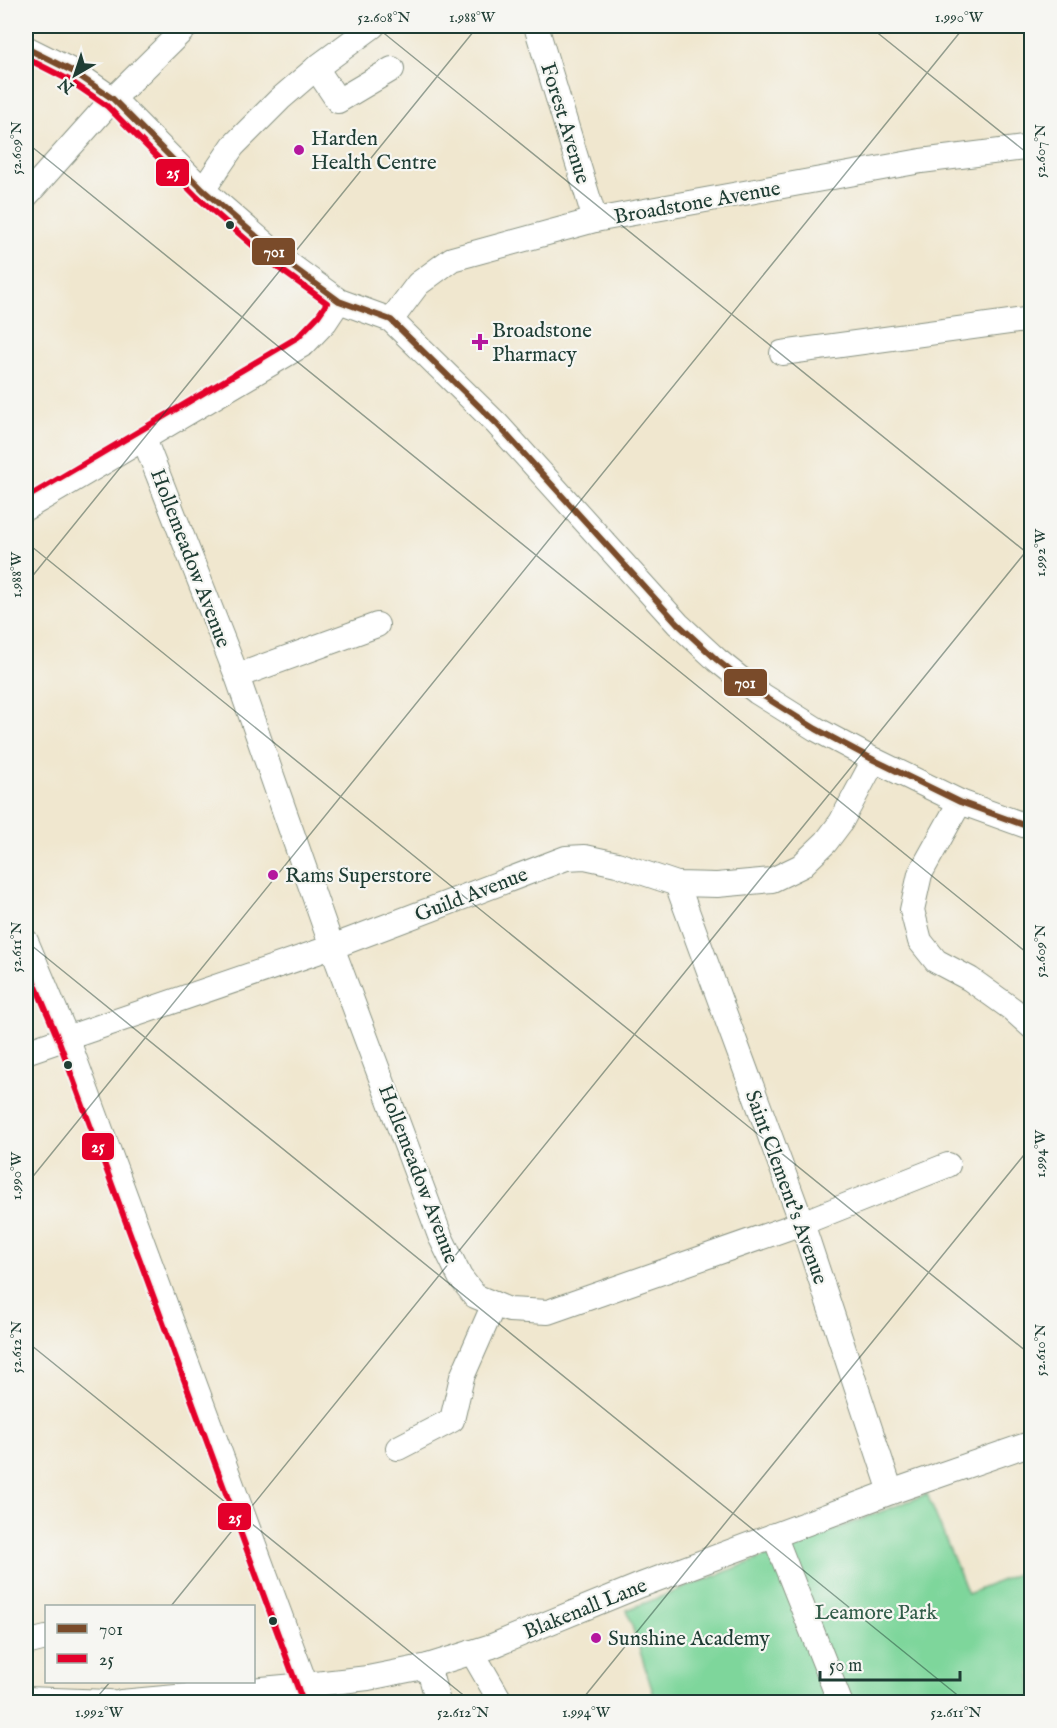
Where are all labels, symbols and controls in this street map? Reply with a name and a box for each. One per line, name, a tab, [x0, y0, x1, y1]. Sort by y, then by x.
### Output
text: 52.608°N	[358, 8, 410, 27]
text: 1.988°W	[449, 8, 496, 27]
text: 1.990°W	[935, 8, 984, 27]
north arrow	[45, 45, 105, 105]
street label: Forest Avenue	[533, 60, 596, 188]
text: N	[55, 73, 79, 98]
text: 52.609°N	[7, 121, 26, 175]
text: 52.607°N	[1031, 124, 1050, 178]
place label: Harden Health Centre	[311, 126, 437, 177]
marker: Harden Health Centre	[292, 143, 306, 157]
line badge: 25	[155, 158, 190, 187]
text: 25	[166, 164, 180, 184]
street label: Broadstone Avenue	[612, 175, 783, 231]
unlabelled marker	[224, 219, 236, 231]
line badge: 701	[251, 237, 296, 266]
text: 701	[263, 243, 285, 263]
place label: Broadstone Pharmacy	[492, 318, 592, 369]
marker: Broadstone Pharmacy	[473, 335, 487, 349]
street label: Hollemeadow Avenue	[143, 465, 236, 652]
text: 1.992°W	[1031, 528, 1050, 577]
text: 1.988°W	[7, 551, 26, 598]
line badge: 701	[723, 668, 768, 697]
text: 701	[734, 674, 756, 694]
street label: Guild Avenue	[411, 861, 532, 929]
place label: Rams Superstore	[285, 863, 432, 890]
marker: Rams Superstore	[266, 868, 280, 882]
text: 52.611°N	[7, 922, 26, 972]
text: 52.609°N	[1031, 924, 1050, 978]
unlabelled marker	[62, 1059, 74, 1071]
street label: Hollemeadow Avenue	[371, 1081, 464, 1268]
street label: Saint Clement's Avenue	[738, 1087, 833, 1289]
text: 1.994°W	[1031, 1129, 1050, 1178]
line badge: 25	[81, 1132, 115, 1161]
text: 25	[91, 1138, 105, 1158]
text: 1.990°W	[7, 1151, 26, 1200]
text: 52.612°N	[7, 1321, 26, 1373]
text: 52.610°N	[1031, 1324, 1050, 1376]
line badge: 25	[217, 1502, 252, 1531]
text: 25	[228, 1509, 242, 1529]
street label: Blakenall Lane	[520, 1572, 652, 1646]
park label: Leamore Park	[814, 1600, 938, 1627]
legend	[45, 1605, 255, 1683]
unlabelled marker	[267, 1615, 279, 1627]
text: 701	[99, 1619, 123, 1642]
place label: Sunshine Academy	[608, 1626, 771, 1653]
marker: Sunshine Academy	[589, 1631, 603, 1645]
scale bar	[820, 1644, 960, 1682]
text: 25	[99, 1649, 114, 1672]
text: 50 m	[829, 1655, 862, 1678]
text: 1.992°W	[75, 1703, 124, 1722]
text: 52.612°N	[437, 1703, 489, 1722]
text: 1.994°W	[562, 1703, 611, 1722]
text: 52.611°N	[931, 1703, 981, 1722]

